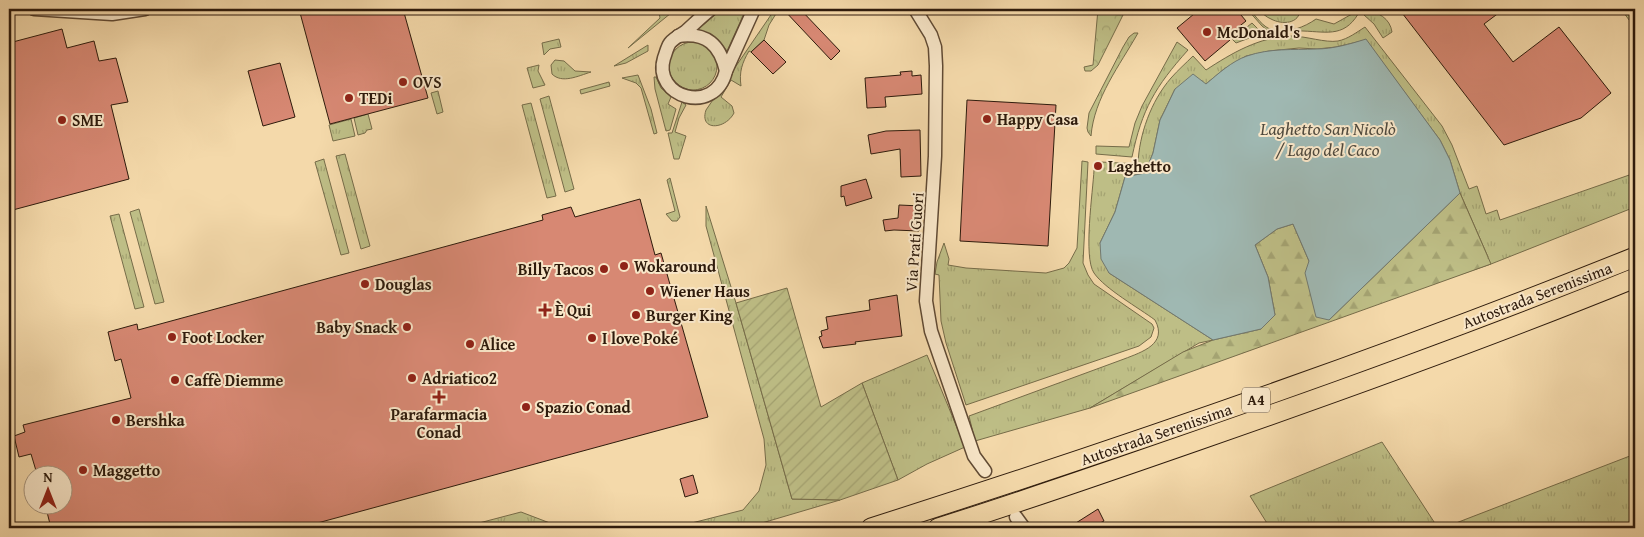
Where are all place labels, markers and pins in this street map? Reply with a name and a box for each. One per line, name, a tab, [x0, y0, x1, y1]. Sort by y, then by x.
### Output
place label: McDonald's	[1217, 20, 1300, 44]
marker: McDonald's	[1201, 26, 1213, 38]
place label: OVS	[413, 70, 442, 94]
marker: OVS	[397, 76, 409, 88]
place label: TEDi	[359, 86, 392, 110]
marker: TEDi	[343, 92, 355, 104]
place label: Happy Casa	[997, 107, 1079, 131]
place label: SME	[72, 108, 103, 132]
marker: Happy Casa	[981, 113, 993, 125]
marker: SME	[56, 114, 68, 126]
place label: Laghetto	[1108, 154, 1171, 178]
marker: Laghetto	[1092, 160, 1104, 172]
place label: Wokaround	[634, 254, 717, 278]
place label: Billy Tacos	[518, 257, 594, 281]
marker: Wokaround	[618, 260, 630, 272]
marker: Billy Tacos	[598, 263, 610, 275]
place label: Douglas	[375, 272, 432, 296]
marker: Douglas	[359, 278, 371, 290]
place label: Wiener Haus	[660, 279, 750, 303]
marker: Wiener Haus	[644, 285, 656, 297]
place label: È Qui	[555, 298, 591, 322]
place label: Burger King	[646, 303, 733, 327]
marker: È Qui	[539, 304, 551, 316]
marker: Burger King	[630, 309, 642, 321]
place label: Baby Snack	[316, 315, 398, 339]
marker: Baby Snack	[401, 321, 413, 333]
place label: Foot Locker	[182, 325, 265, 349]
place label: I love Poké	[602, 326, 678, 350]
marker: Foot Locker	[166, 331, 178, 343]
place label: Alice	[480, 332, 516, 356]
marker: I love Poké	[586, 332, 598, 344]
marker: Alice	[464, 338, 476, 350]
place label: Adriatico2	[422, 366, 497, 390]
place label: Caffè Diemme	[185, 368, 283, 392]
marker: Adriatico2	[406, 372, 418, 384]
marker: Caffè Diemme	[169, 374, 181, 386]
marker: Parafarmacia Conad	[433, 391, 445, 403]
place label: Spazio Conad	[536, 395, 632, 419]
marker: Spazio Conad	[520, 401, 532, 413]
place label: Parafarmacia Conad	[391, 402, 488, 444]
place label: Bershka	[126, 408, 186, 432]
marker: Bershka	[110, 414, 122, 426]
place label: Maggetto	[93, 458, 161, 482]
marker: Maggetto	[77, 464, 89, 476]

